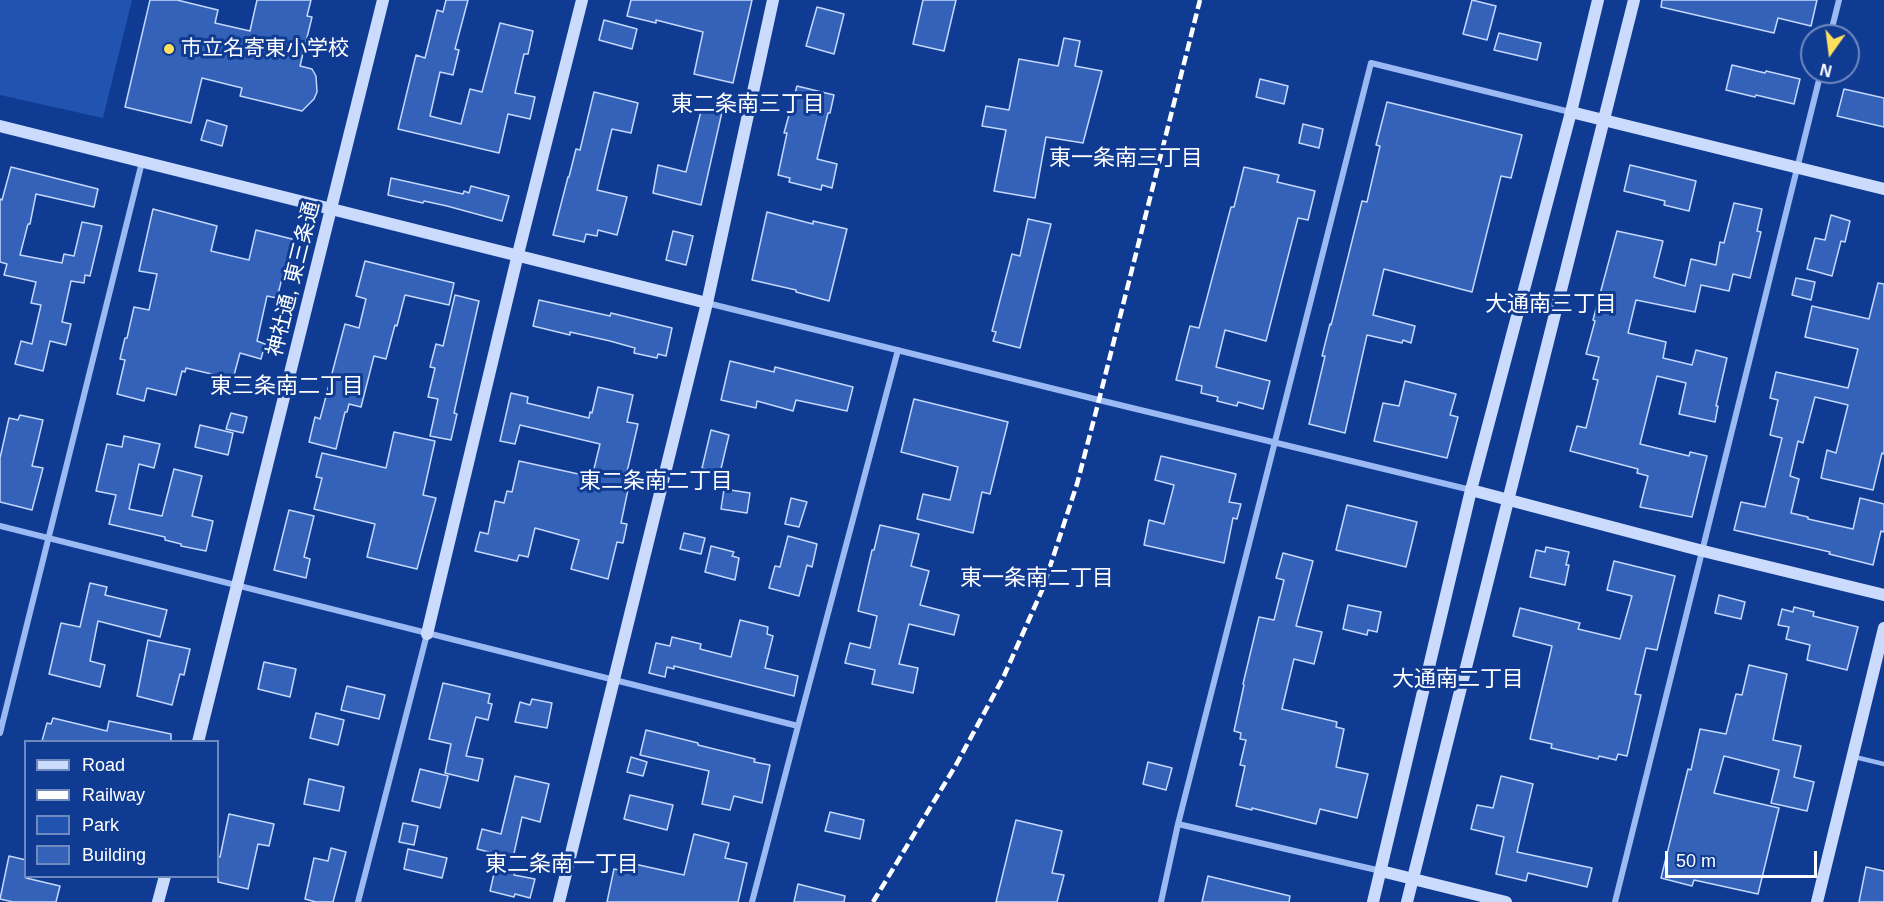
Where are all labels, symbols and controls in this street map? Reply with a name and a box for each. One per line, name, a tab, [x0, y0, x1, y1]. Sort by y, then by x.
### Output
north arrow	[1800, 24, 1860, 84]
place label: 市立名寄東小学校	[181, 36, 349, 62]
marker: 市立名寄東小学校	[162, 42, 176, 56]
text: N	[1818, 60, 1834, 80]
district label: 東二条南三丁目	[671, 92, 825, 118]
district label: 東一条南三丁目	[1049, 146, 1203, 172]
street label: 神社通, 東三条通	[263, 199, 325, 359]
district label: 大通南三丁目	[1485, 292, 1617, 318]
district label: 東三条南二丁目	[210, 374, 364, 400]
district label: 東二条南二丁目	[579, 469, 733, 495]
district label: 東一条南二丁目	[960, 566, 1114, 592]
district label: 大通南二丁目	[1392, 667, 1524, 693]
legend	[24, 740, 219, 878]
text: Road	[82, 755, 125, 775]
text: Railway	[82, 785, 145, 805]
text: Park	[82, 815, 119, 835]
scale bar	[1668, 839, 1820, 877]
text: Building	[82, 845, 146, 865]
text: 50 m	[1676, 851, 1716, 871]
district label: 東二条南一丁目	[485, 852, 639, 878]

